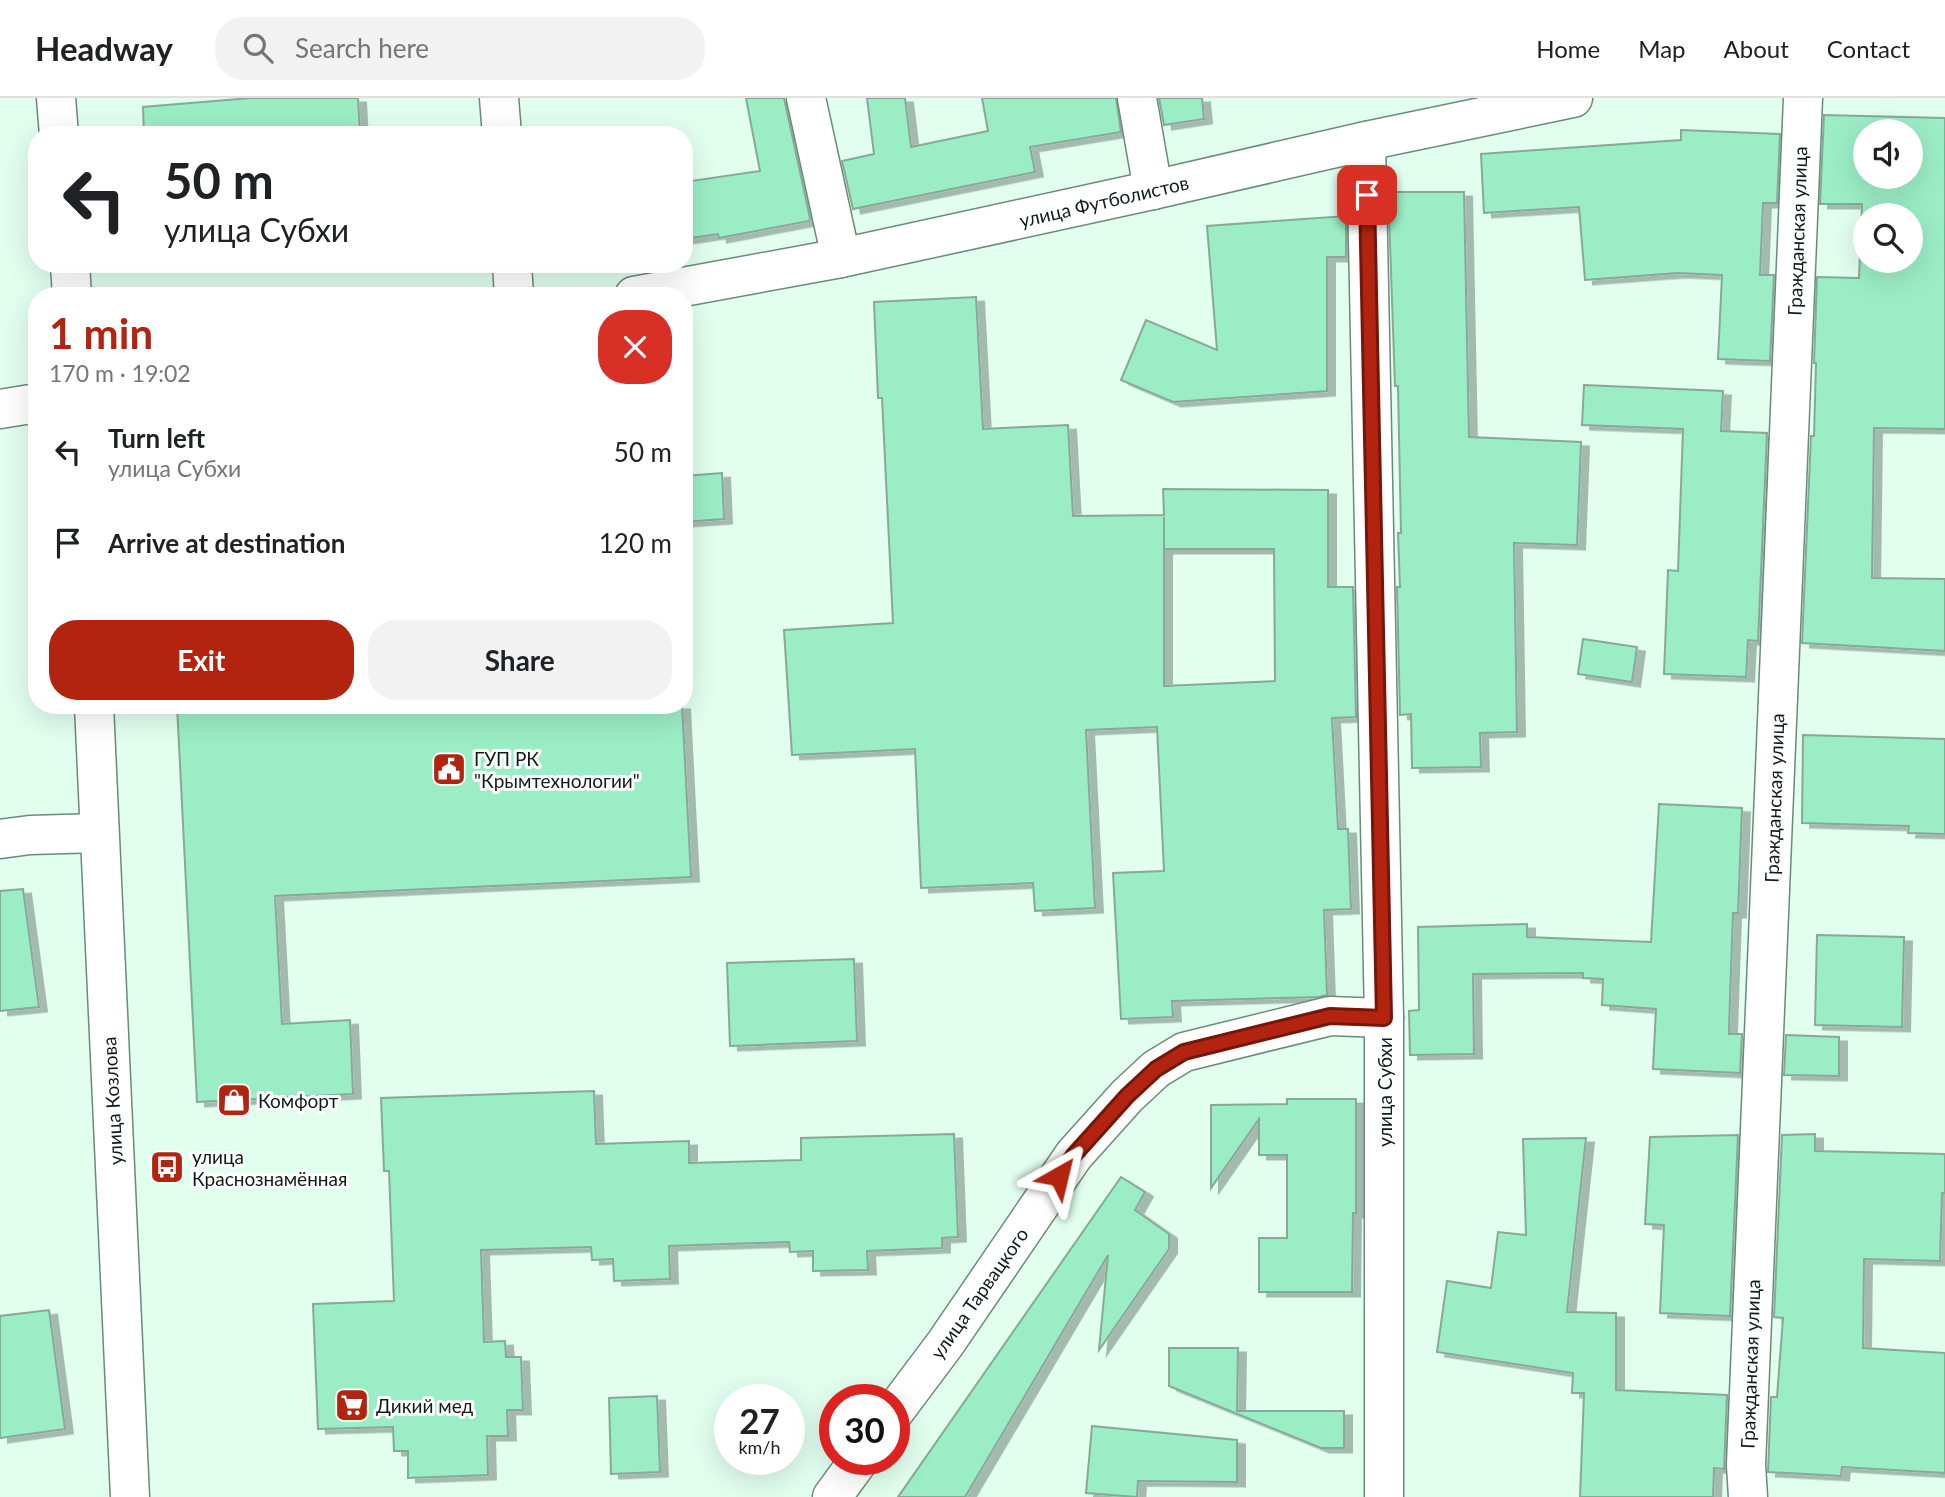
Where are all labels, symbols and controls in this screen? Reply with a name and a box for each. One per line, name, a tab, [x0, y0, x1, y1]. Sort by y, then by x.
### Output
search box	[215, 17, 705, 80]
text: Headway	[35, 28, 173, 68]
icon: search	[239, 29, 277, 67]
text: Search here	[295, 32, 429, 64]
text: Home	[1536, 34, 1600, 63]
text: Map	[1638, 34, 1686, 63]
text: About	[1724, 34, 1789, 63]
text: Contact	[1827, 34, 1910, 63]
map controls	[1853, 119, 1923, 273]
button: sound	[1853, 119, 1923, 189]
street label: Гражданская улица	[1783, 146, 1811, 316]
text: 50 m	[164, 151, 274, 209]
icon: left	[49, 154, 140, 245]
pin	[1337, 165, 1397, 225]
street label: улица Футболистов	[1017, 170, 1191, 232]
icon: arrive	[1348, 176, 1386, 214]
button: search	[1853, 203, 1923, 273]
text: улица Субхи	[164, 210, 349, 249]
text: 1 min	[49, 308, 153, 358]
button: close	[598, 310, 672, 384]
text: 170 m · 19:02	[49, 359, 191, 387]
text: Turn left	[108, 422, 205, 454]
icon: left	[49, 433, 87, 471]
text: 50 m	[614, 436, 672, 468]
text: улица Субхи	[108, 454, 241, 482]
icon: arrive	[49, 524, 87, 562]
text: Arrive at destination	[108, 527, 345, 559]
text: 120 m	[599, 527, 672, 559]
button: Exit	[49, 620, 354, 700]
button: Share	[368, 620, 672, 700]
street label: Гражданская улица	[1760, 713, 1788, 883]
place label: ГУП РК "Крымтехнологии"	[474, 747, 640, 792]
public building icon: ГУП РК "Крымтехнологии"	[430, 750, 468, 788]
street label: улица Козлова	[97, 1036, 127, 1166]
street label: улица Субхи	[1373, 1037, 1396, 1147]
shop icon: Комфорт	[215, 1081, 253, 1119]
place label: Комфорт	[258, 1089, 339, 1112]
position arrow	[1022, 1139, 1096, 1213]
place label: улица Краснознамённая	[192, 1145, 347, 1190]
bus stop icon: улица Краснознамённая	[148, 1148, 186, 1186]
street label: улица Тарвацкого	[925, 1223, 1033, 1363]
street label: Гражданская улица	[1736, 1279, 1764, 1449]
speed limit sign: 30	[819, 1384, 910, 1475]
supermarket icon: Дикий мед	[333, 1386, 371, 1424]
place label: Дикий мед	[376, 1394, 474, 1417]
text: 27	[739, 1399, 780, 1441]
text: km/h	[738, 1436, 781, 1458]

